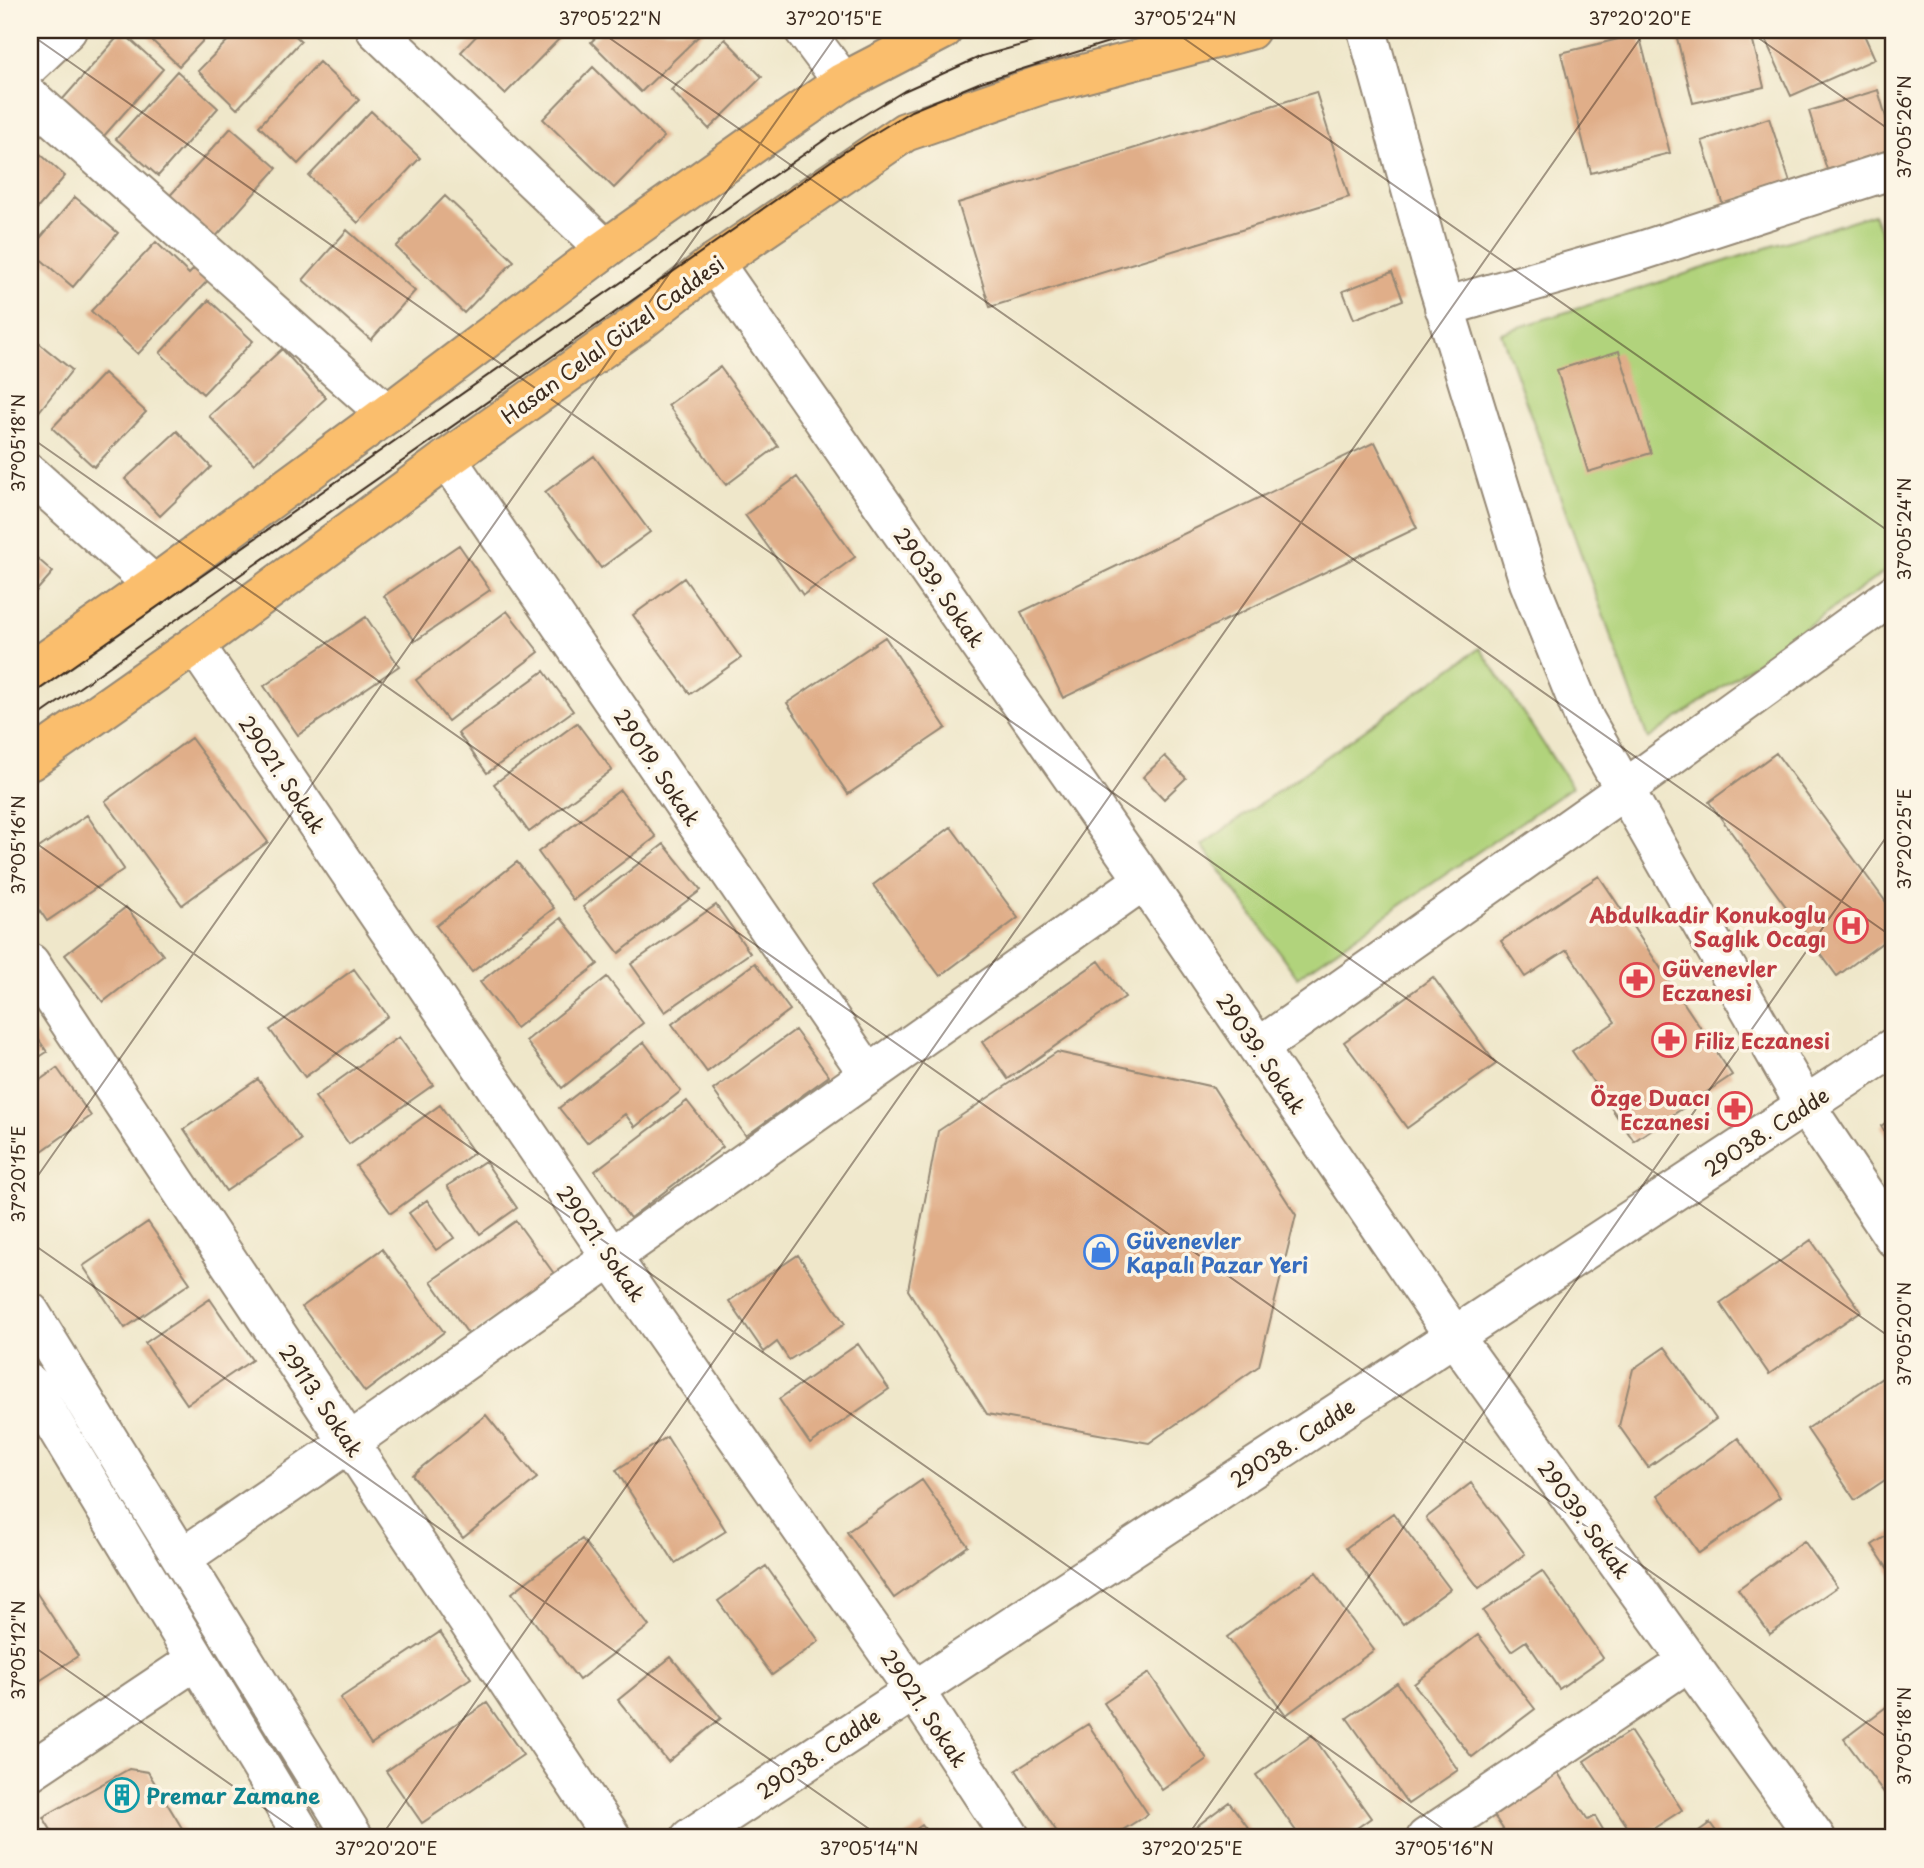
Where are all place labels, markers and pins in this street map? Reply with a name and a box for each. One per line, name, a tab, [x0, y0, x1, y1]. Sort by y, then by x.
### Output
place label: Abdulkadir Konukoglu Saglık Ocagı	[1588, 898, 1826, 954]
hospital icon: Abdulkadir Konukoglu Saglık Ocagı	[1832, 907, 1870, 945]
place label: Güvenevler Eczanesi	[1662, 952, 1777, 1008]
pharmacy icon: Güvenevler Eczanesi	[1618, 961, 1656, 999]
pharmacy icon: Filiz Eczanesi	[1650, 1021, 1688, 1059]
place label: Filiz Eczanesi	[1694, 1024, 1830, 1056]
place label: Özge Duacı Eczanesi	[1590, 1081, 1710, 1137]
pharmacy icon: Özge Duacı Eczanesi	[1716, 1090, 1754, 1128]
place label: Güvenevler Kapalı Pazar Yeri	[1126, 1224, 1308, 1280]
shop icon: Güvenevler Kapalı Pazar Yeri	[1082, 1233, 1120, 1271]
building icon: Premar Zamane	[103, 1776, 141, 1814]
place label: Premar Zamane	[146, 1779, 320, 1811]

